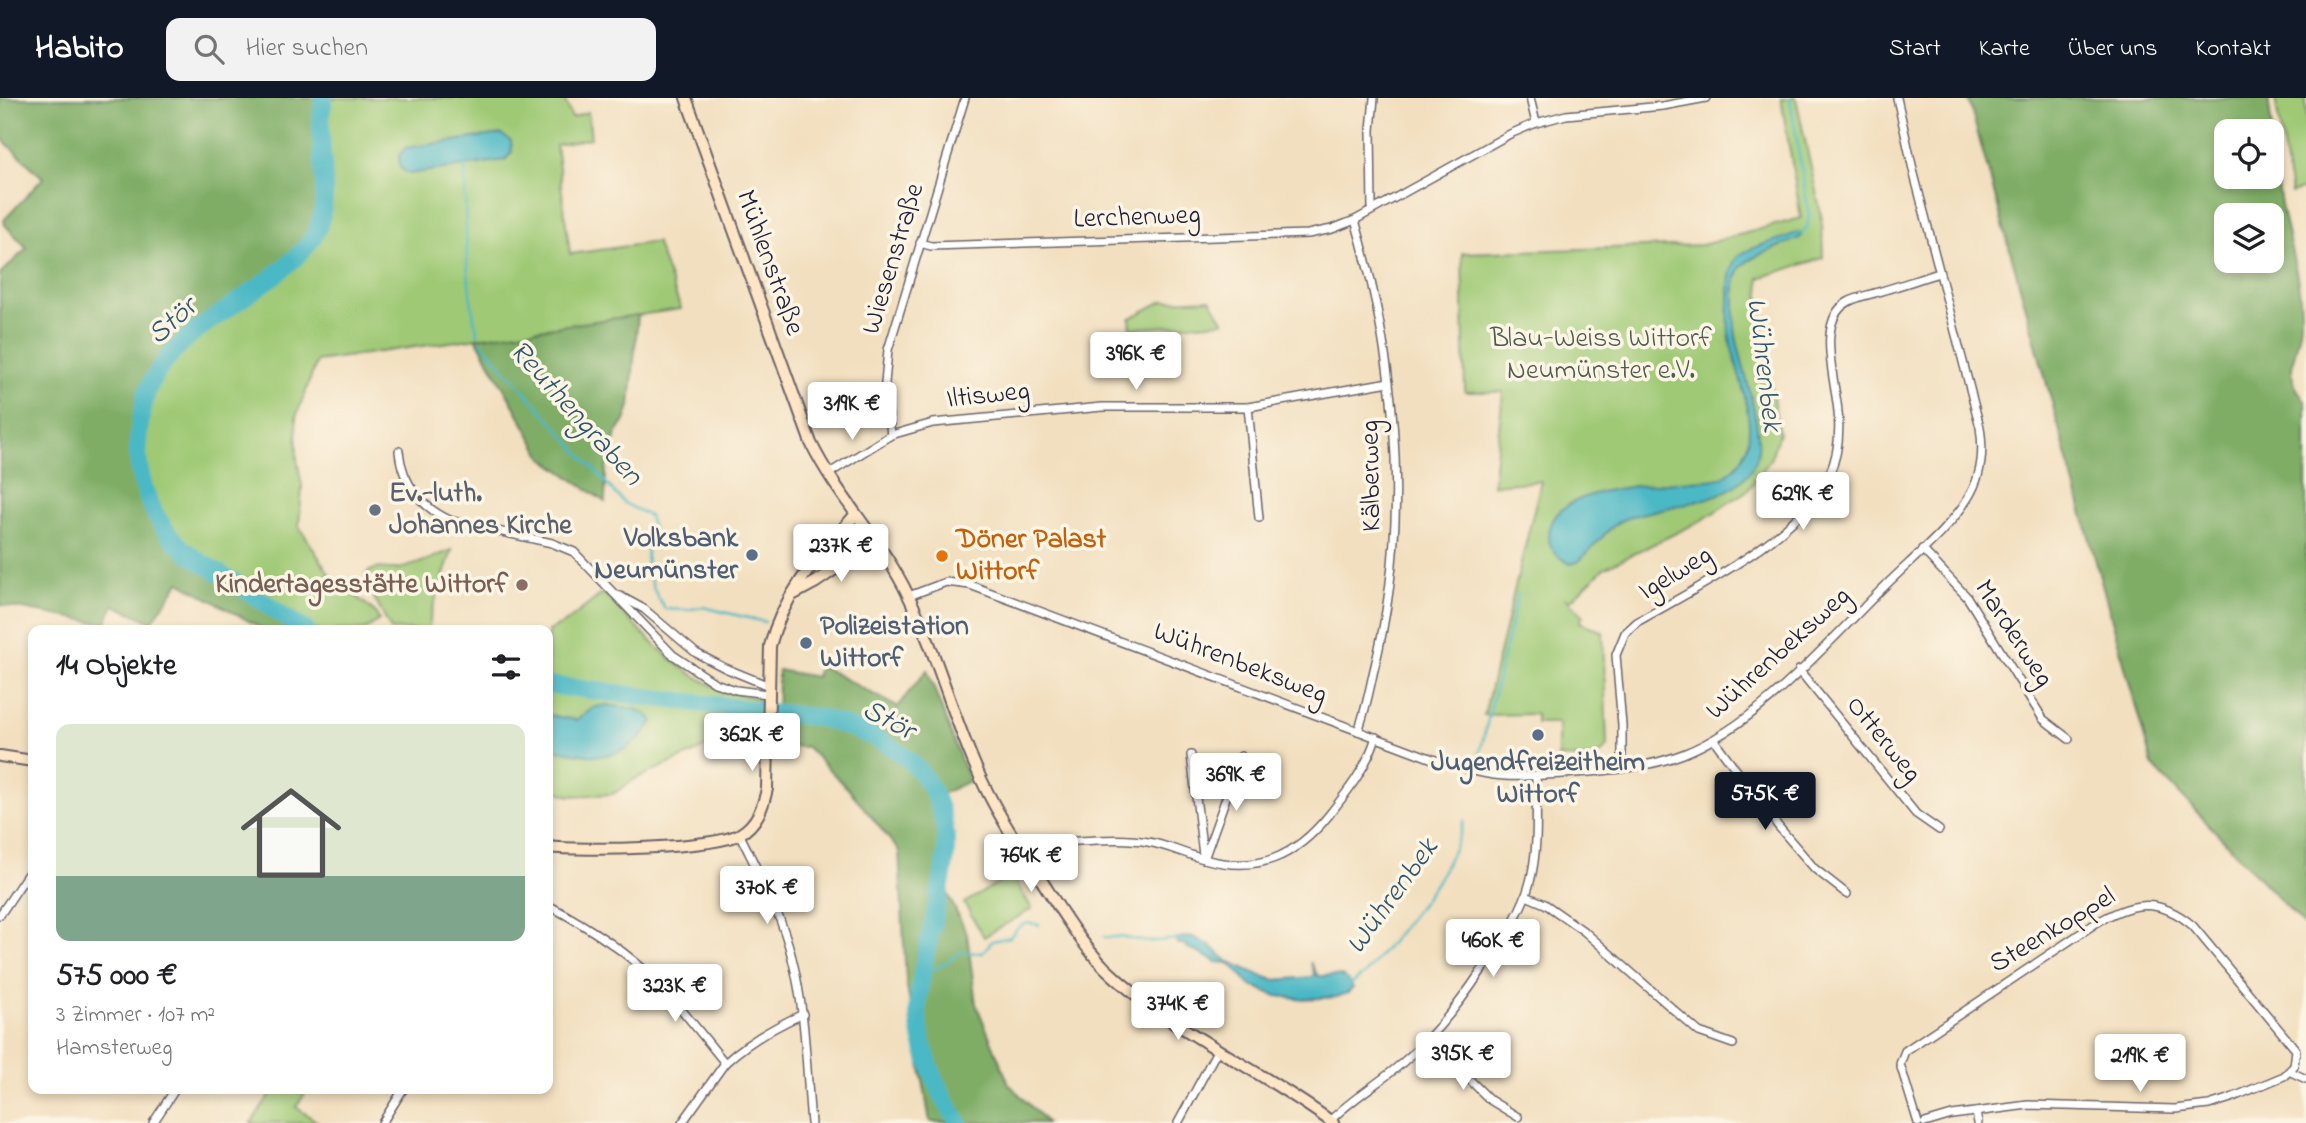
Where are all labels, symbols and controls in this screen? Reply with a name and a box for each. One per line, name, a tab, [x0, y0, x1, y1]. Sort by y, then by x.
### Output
search box	[166, 18, 656, 81]
text: Habito	[35, 25, 124, 73]
icon: search	[190, 30, 228, 68]
text: Hier suchen	[246, 30, 368, 68]
text: Start	[1889, 32, 1941, 67]
text: Karte	[1979, 32, 2030, 67]
text: Über uns	[2068, 32, 2157, 67]
text: Kontakt	[2195, 32, 2271, 67]
map controls	[2214, 119, 2284, 273]
button: locate	[2214, 119, 2284, 189]
street label: Wiesenstraße	[852, 178, 937, 340]
street label: Mühlenstraße	[724, 185, 814, 342]
street label: Lerchenweg	[1073, 195, 1201, 241]
button: layers	[2214, 203, 2284, 273]
water label: Stör	[138, 285, 211, 356]
water label: Wührenbek	[1733, 296, 1793, 436]
park label: Blau-Weiss Wittorf Neumünster e.V.	[1489, 319, 1712, 392]
water label: Reuthengraben	[498, 331, 653, 498]
pin: 396K €	[1079, 332, 1193, 392]
text: 396K €	[1106, 338, 1166, 371]
street label: Iltisweg	[944, 371, 1032, 421]
pin: 319K €	[795, 382, 909, 442]
text: 319K €	[824, 388, 880, 421]
street label: Kälberweg	[1351, 420, 1393, 532]
pin: 629K €	[1746, 472, 1860, 532]
place label: Ev.-luth. Johannes Kirche	[389, 474, 573, 547]
text: 629K €	[1772, 478, 1834, 511]
marker: Ev.-luth. Johannes Kirche	[367, 502, 383, 518]
place label: Volksbank Neumünster	[594, 519, 739, 592]
place label: Döner Palast Wittorf	[954, 520, 1107, 593]
pin: 237K €	[784, 524, 898, 584]
text: 237K €	[809, 530, 873, 563]
street label: Igelweg	[1631, 536, 1721, 612]
marker: Volksbank Neumünster	[744, 547, 760, 563]
marker: Döner Palast Wittorf	[934, 548, 950, 564]
place label: Kindertagesstätte Wittorf	[215, 565, 509, 607]
street label: Marderweg	[1963, 572, 2063, 696]
marker: Kindertagesstätte Wittorf	[514, 577, 530, 593]
street label: Wührenbeksweg	[1697, 577, 1861, 731]
place label: Polizeistation Wittorf	[820, 607, 969, 680]
street label: Wührenbeksweg	[1147, 612, 1333, 716]
marker: Polizeistation Wittorf	[798, 635, 814, 651]
text: 14 Objekte	[56, 645, 176, 689]
icon: filters	[487, 648, 525, 686]
street label: Otterweg	[1835, 687, 1931, 793]
water label: Stör	[854, 689, 926, 755]
pin: 362K €	[695, 714, 809, 773]
text: 362K €	[720, 719, 784, 752]
marker: Jugendfreizeitheim Wittorf	[1530, 727, 1546, 743]
place label: Jugendfreizeitheim Wittorf	[1431, 743, 1645, 816]
pin: 369K €	[1179, 754, 1293, 813]
text: 369K €	[1206, 759, 1266, 792]
icon: home	[228, 770, 354, 896]
pin: 575K €	[1708, 772, 1822, 832]
text: 575K €	[1731, 778, 1799, 811]
water label: Wührenbek	[1336, 828, 1451, 964]
pin: 764K €	[974, 834, 1088, 894]
text: 764K €	[1000, 840, 1062, 873]
pin: 370K €	[710, 866, 824, 926]
text: 370K €	[736, 872, 798, 905]
street label: Steenkoppel	[1982, 877, 2124, 985]
pin: 460K €	[1436, 920, 1550, 979]
text: 460K €	[1462, 925, 1524, 958]
text: 575 000 €	[56, 955, 177, 999]
pin: 323K €	[618, 964, 732, 1024]
text: 323K €	[643, 970, 707, 1003]
pin: 374K €	[1121, 982, 1235, 1042]
text: 374K €	[1147, 988, 1209, 1021]
text: 3 Zimmer · 107 m²	[56, 999, 215, 1032]
text: Hamsterweg	[56, 1032, 172, 1065]
pin: 395K €	[1406, 1032, 1520, 1092]
pin: 219K €	[2083, 1034, 2197, 1094]
text: 395K €	[1432, 1038, 1494, 1071]
text: 219K €	[2111, 1040, 2169, 1073]

